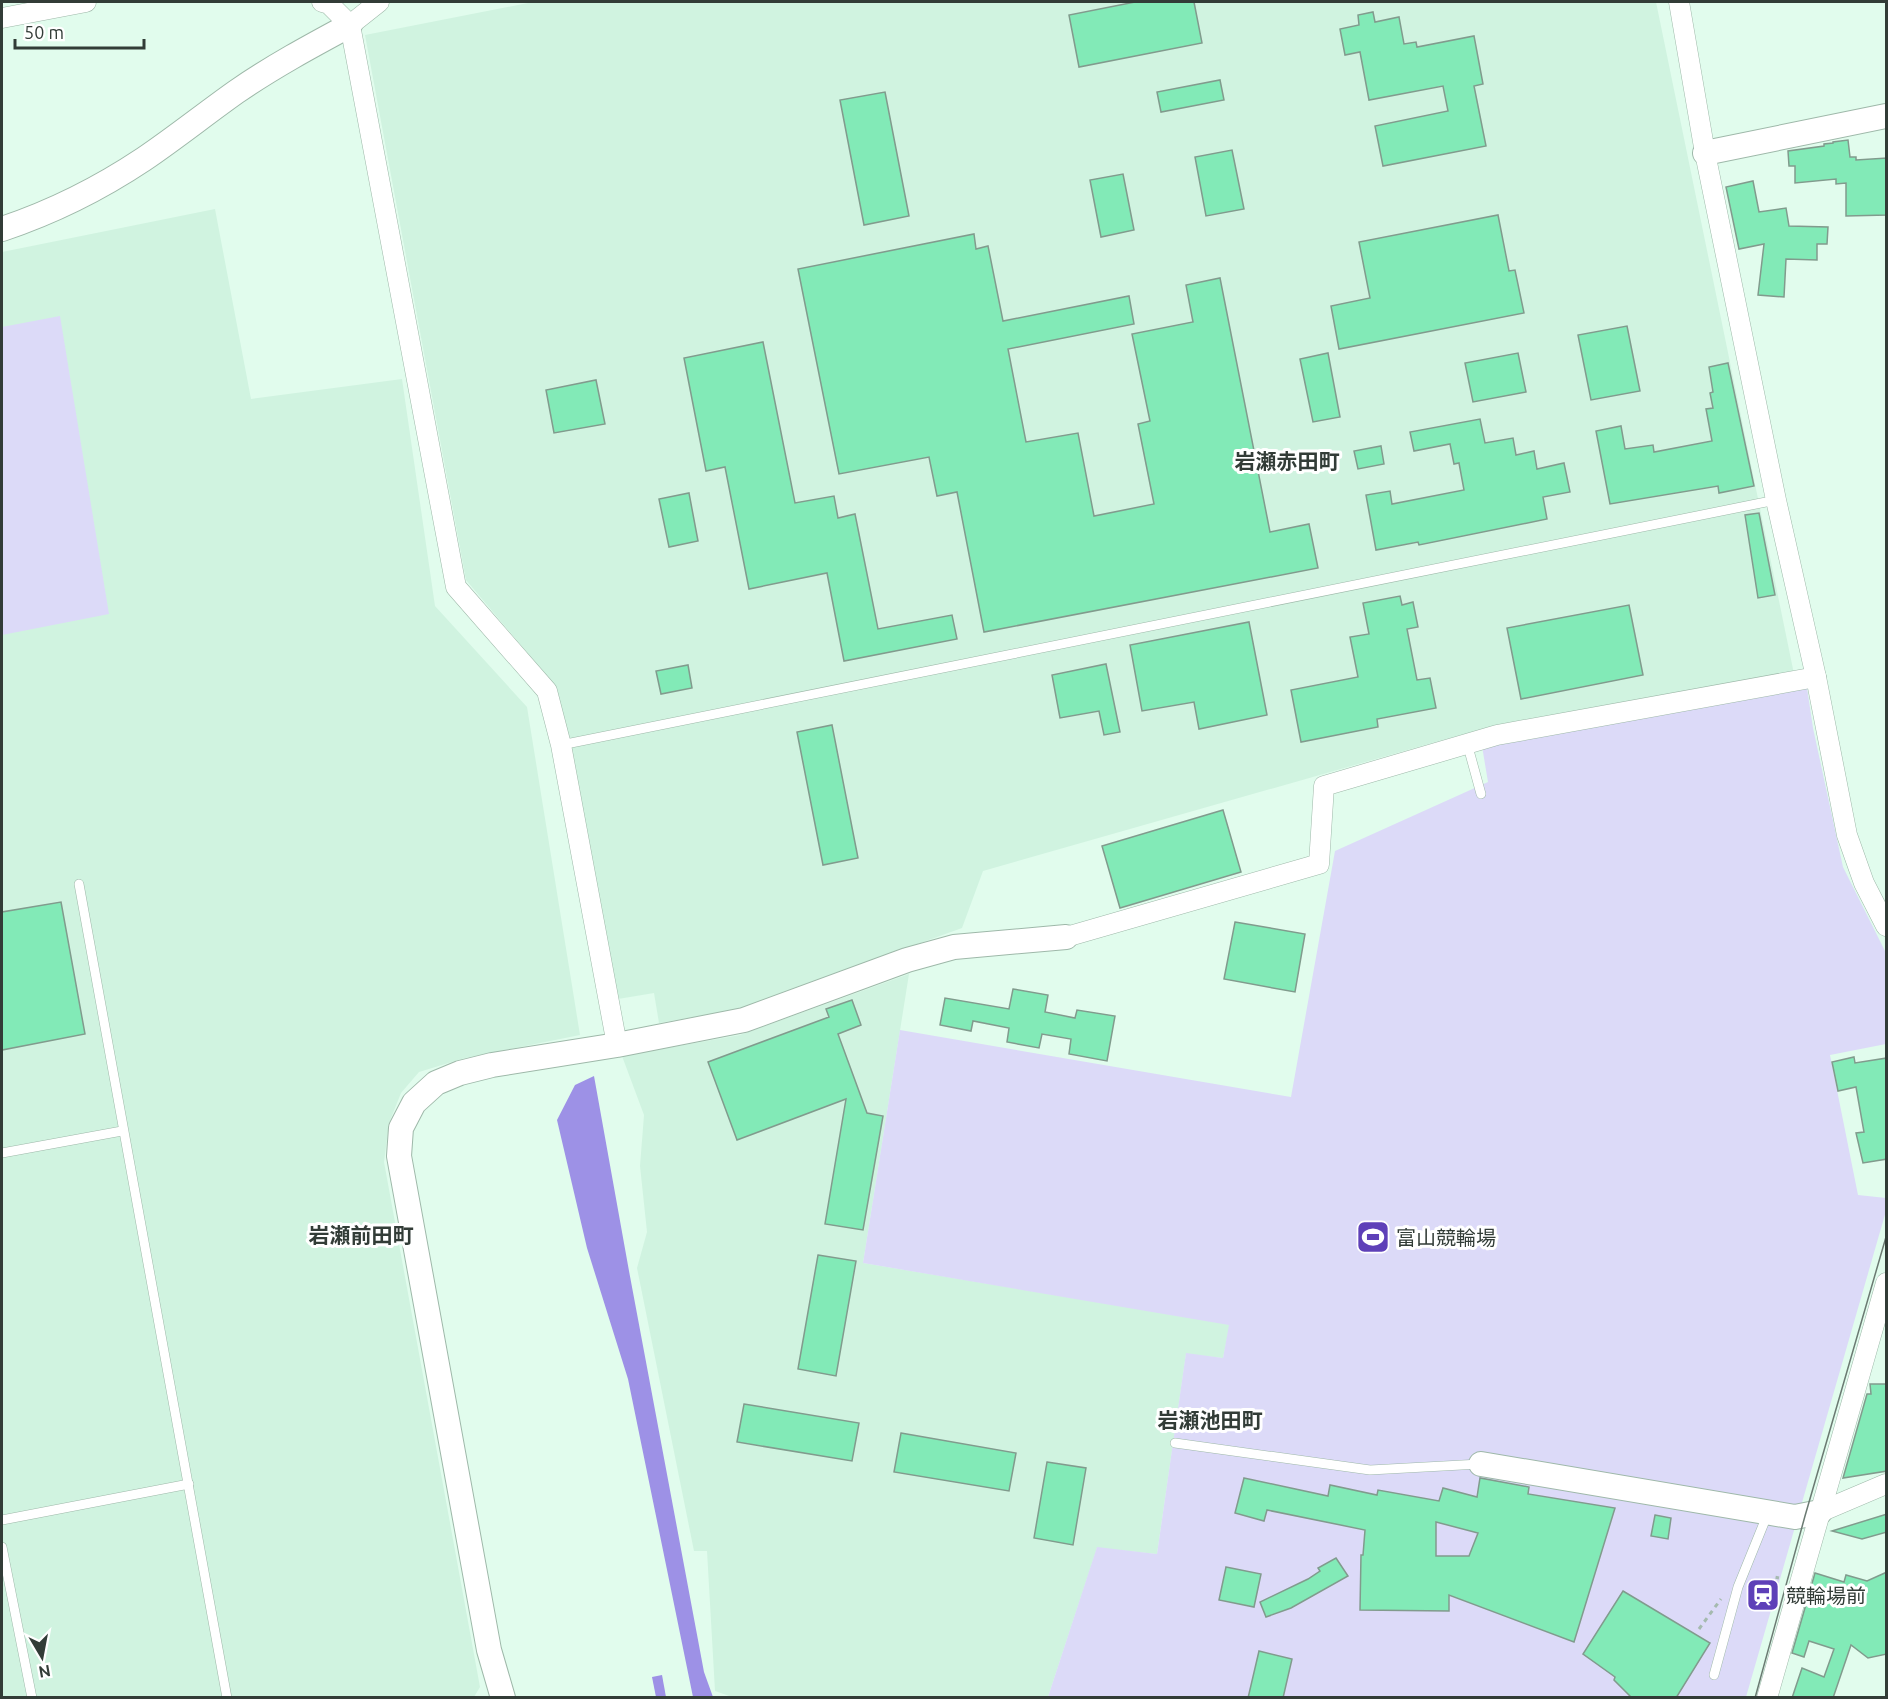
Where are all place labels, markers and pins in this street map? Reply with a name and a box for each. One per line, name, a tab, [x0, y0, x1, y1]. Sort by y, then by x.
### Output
sports icon: 富山競輪場	[1355, 1219, 1391, 1255]
place label: 富山競輪場	[1396, 1226, 1496, 1249]
station icon: 競輪場前	[1745, 1577, 1781, 1613]
place label: 競輪場前	[1786, 1584, 1866, 1607]

